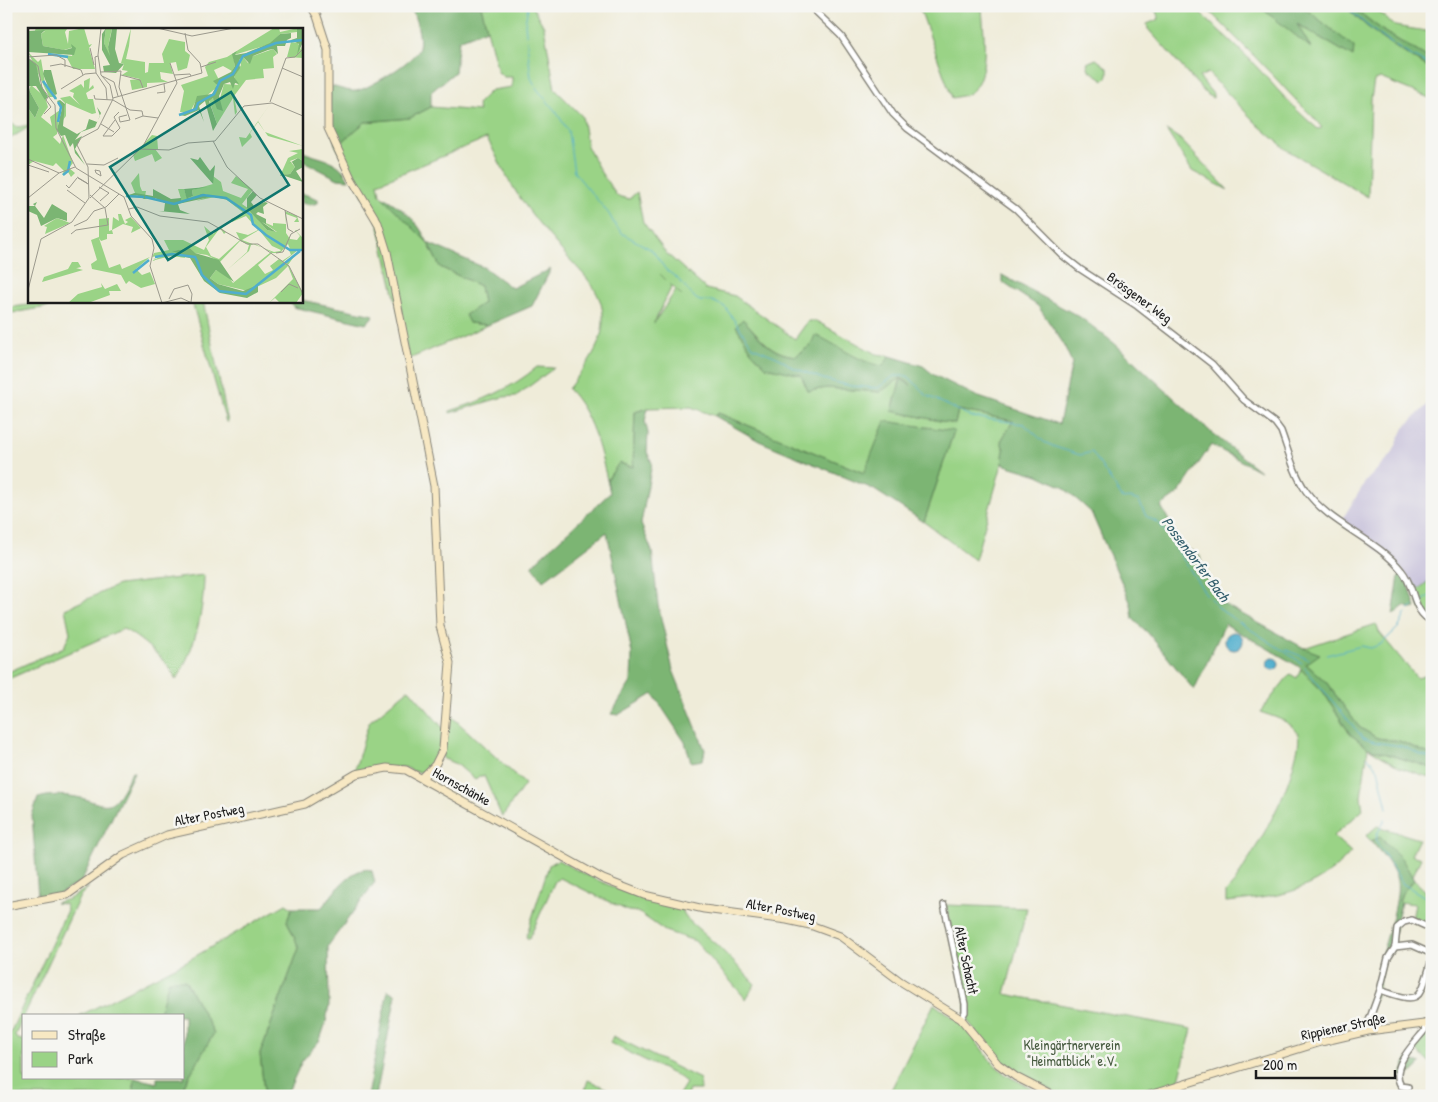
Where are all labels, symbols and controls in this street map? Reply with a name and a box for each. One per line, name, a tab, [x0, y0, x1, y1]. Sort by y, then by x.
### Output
inset map	[28, 28, 302, 302]
street label: Brösgener Weg	[1103, 267, 1176, 328]
water label: Possendorfer Bach	[1157, 512, 1236, 607]
street label: Hornschänke	[429, 762, 495, 810]
street label: Alter Postweg	[173, 798, 246, 831]
street label: Alter Postweg	[744, 893, 817, 926]
street label: Alter Schacht	[951, 924, 983, 996]
street label: Rippiener Straße	[1299, 1008, 1388, 1045]
legend	[22, 1014, 185, 1080]
text: Straße	[68, 1024, 106, 1045]
park label: Kleingärtnerverein "Heimatblick" e.V.	[1024, 1035, 1120, 1070]
scale bar	[1256, 1047, 1394, 1079]
text: Park	[68, 1048, 93, 1069]
text: 200 m	[1263, 1054, 1297, 1075]

